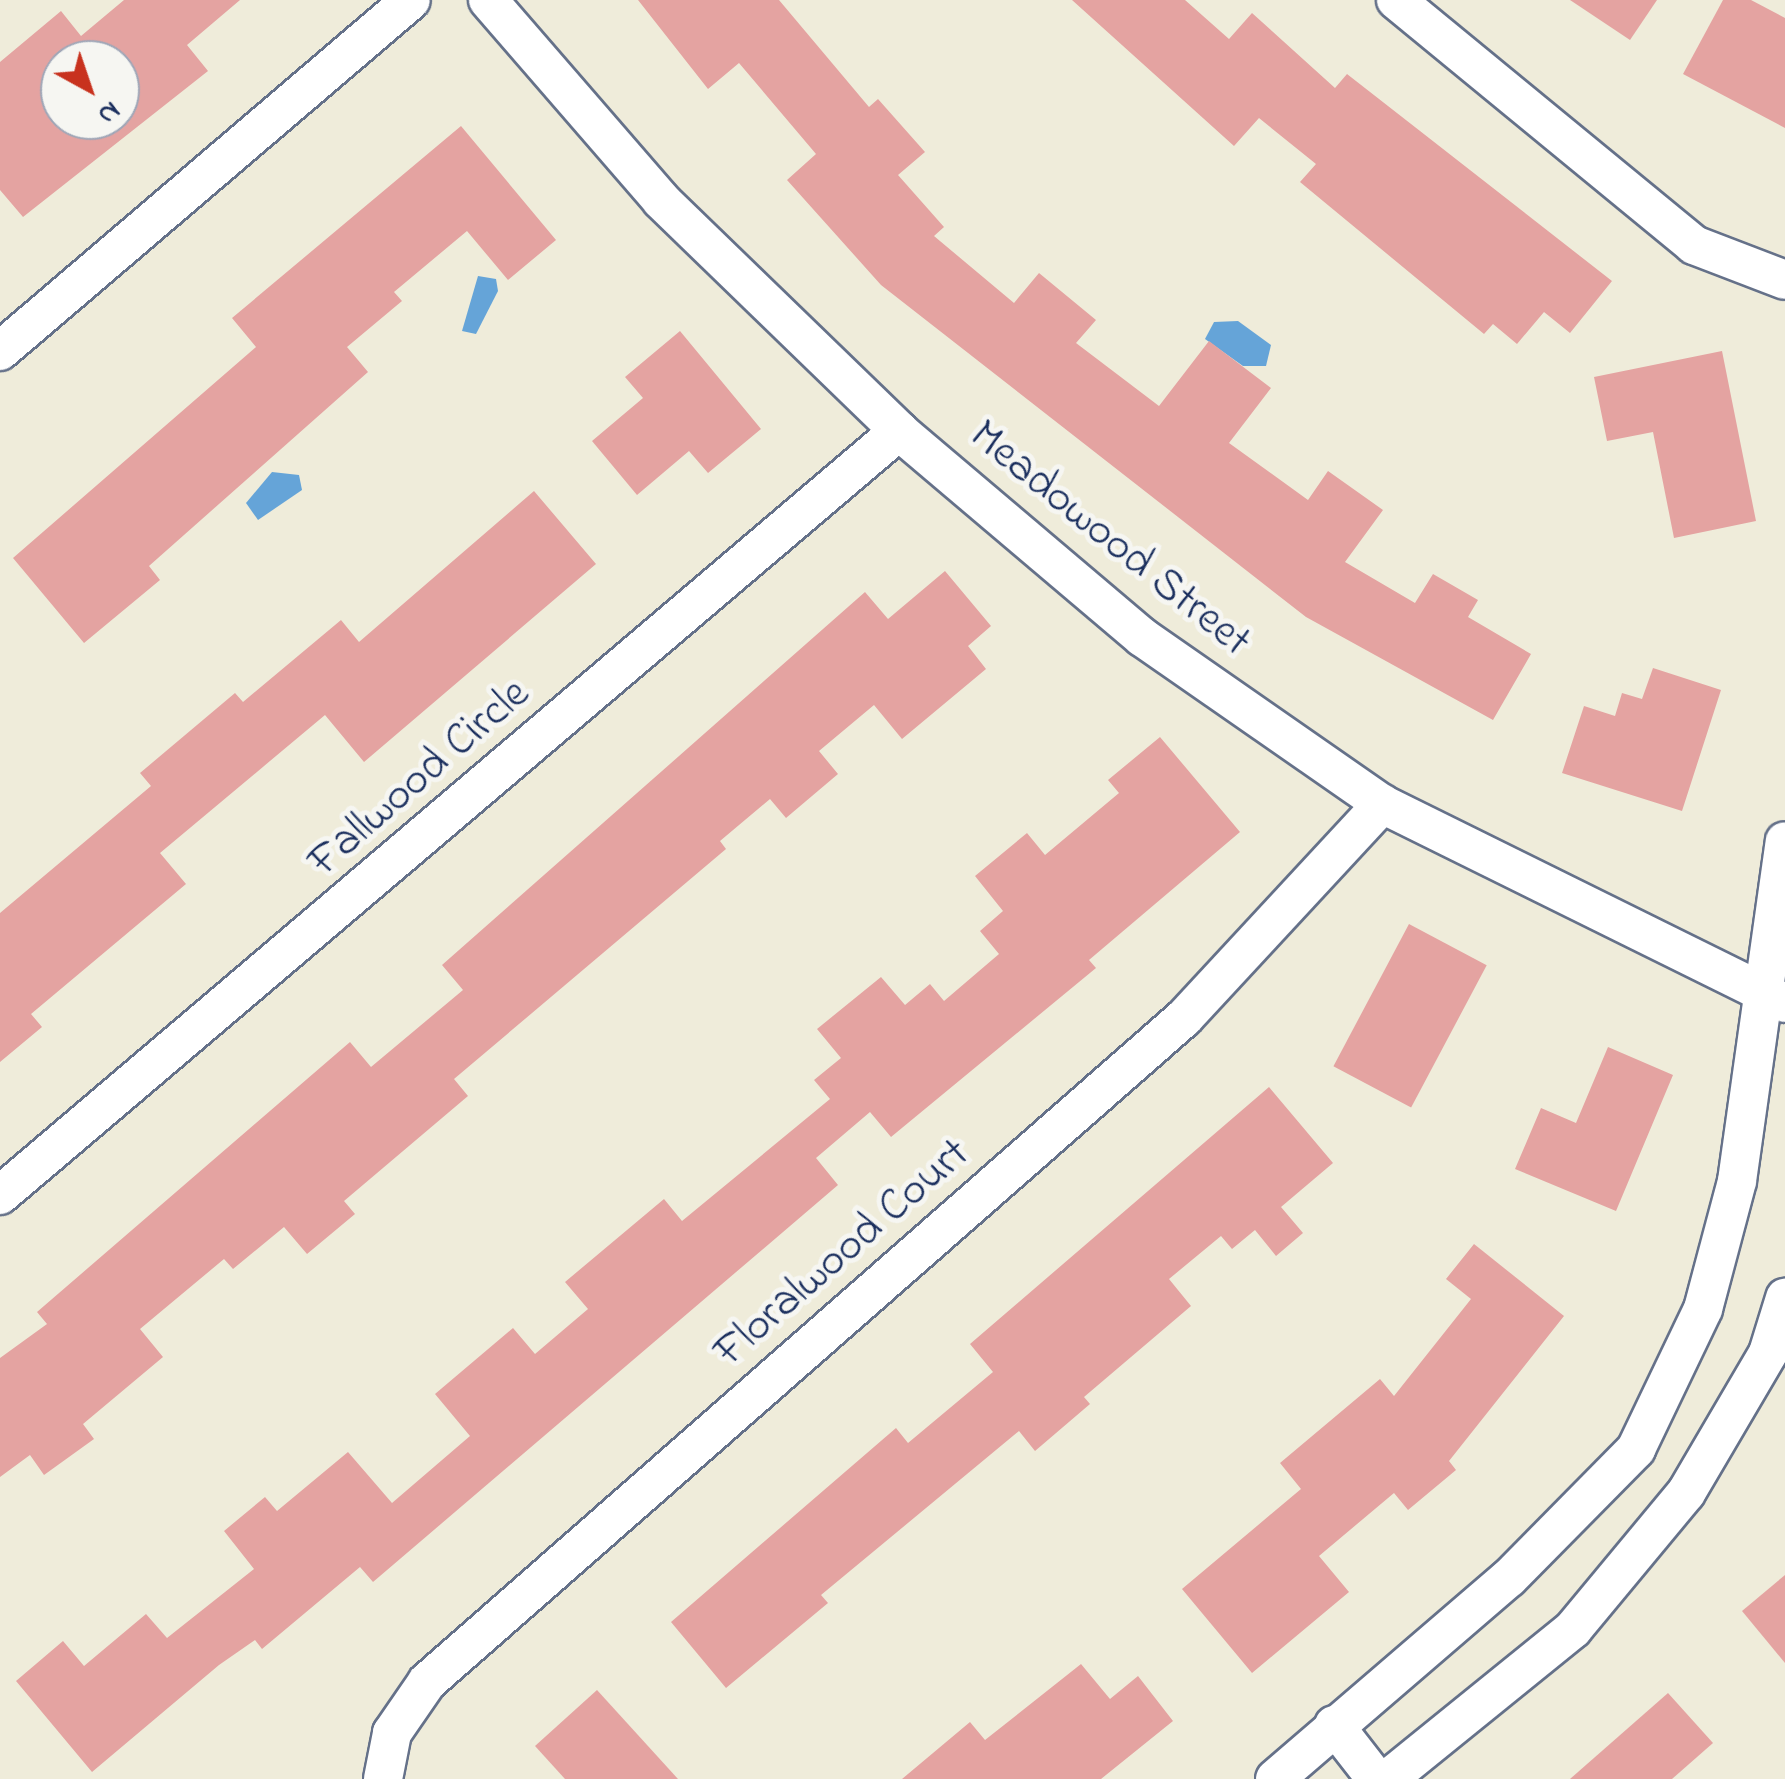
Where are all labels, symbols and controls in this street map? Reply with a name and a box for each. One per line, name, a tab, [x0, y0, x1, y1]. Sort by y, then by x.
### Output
north arrow	[40, 40, 140, 140]
text: N	[88, 90, 129, 134]
street label: Meadowood Street	[957, 410, 1261, 670]
street label: Fallwood Circle	[298, 668, 542, 890]
street label: Floralwood Court	[704, 1128, 982, 1380]

